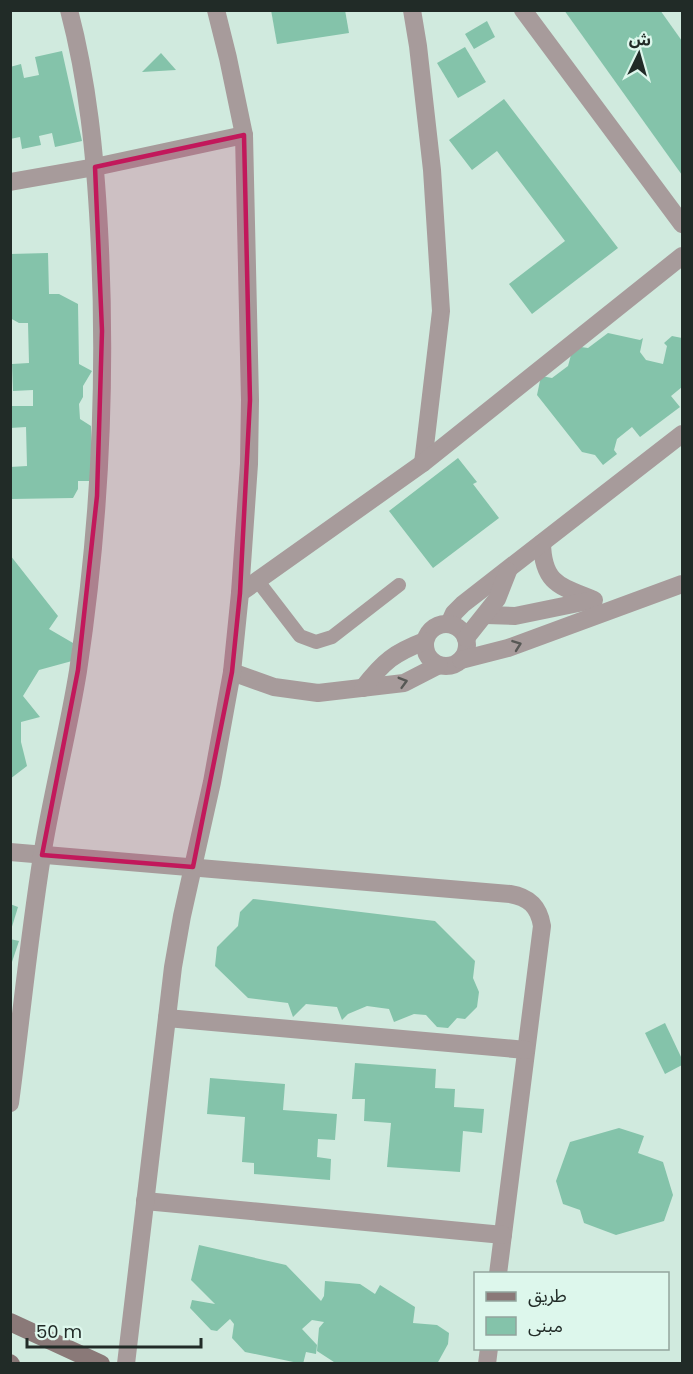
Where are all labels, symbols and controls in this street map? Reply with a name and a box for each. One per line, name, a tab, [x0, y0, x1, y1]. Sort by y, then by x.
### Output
north arrow	[609, 24, 669, 84]
text: ش	[628, 27, 652, 52]
one-way arrow	[511, 639, 522, 652]
one-way arrow	[397, 677, 408, 689]
legend	[474, 1272, 669, 1350]
text: طريق	[528, 1283, 567, 1308]
scale bar	[27, 1311, 201, 1349]
text: مبنى	[528, 1313, 563, 1338]
text: 50 m	[36, 1319, 82, 1344]

